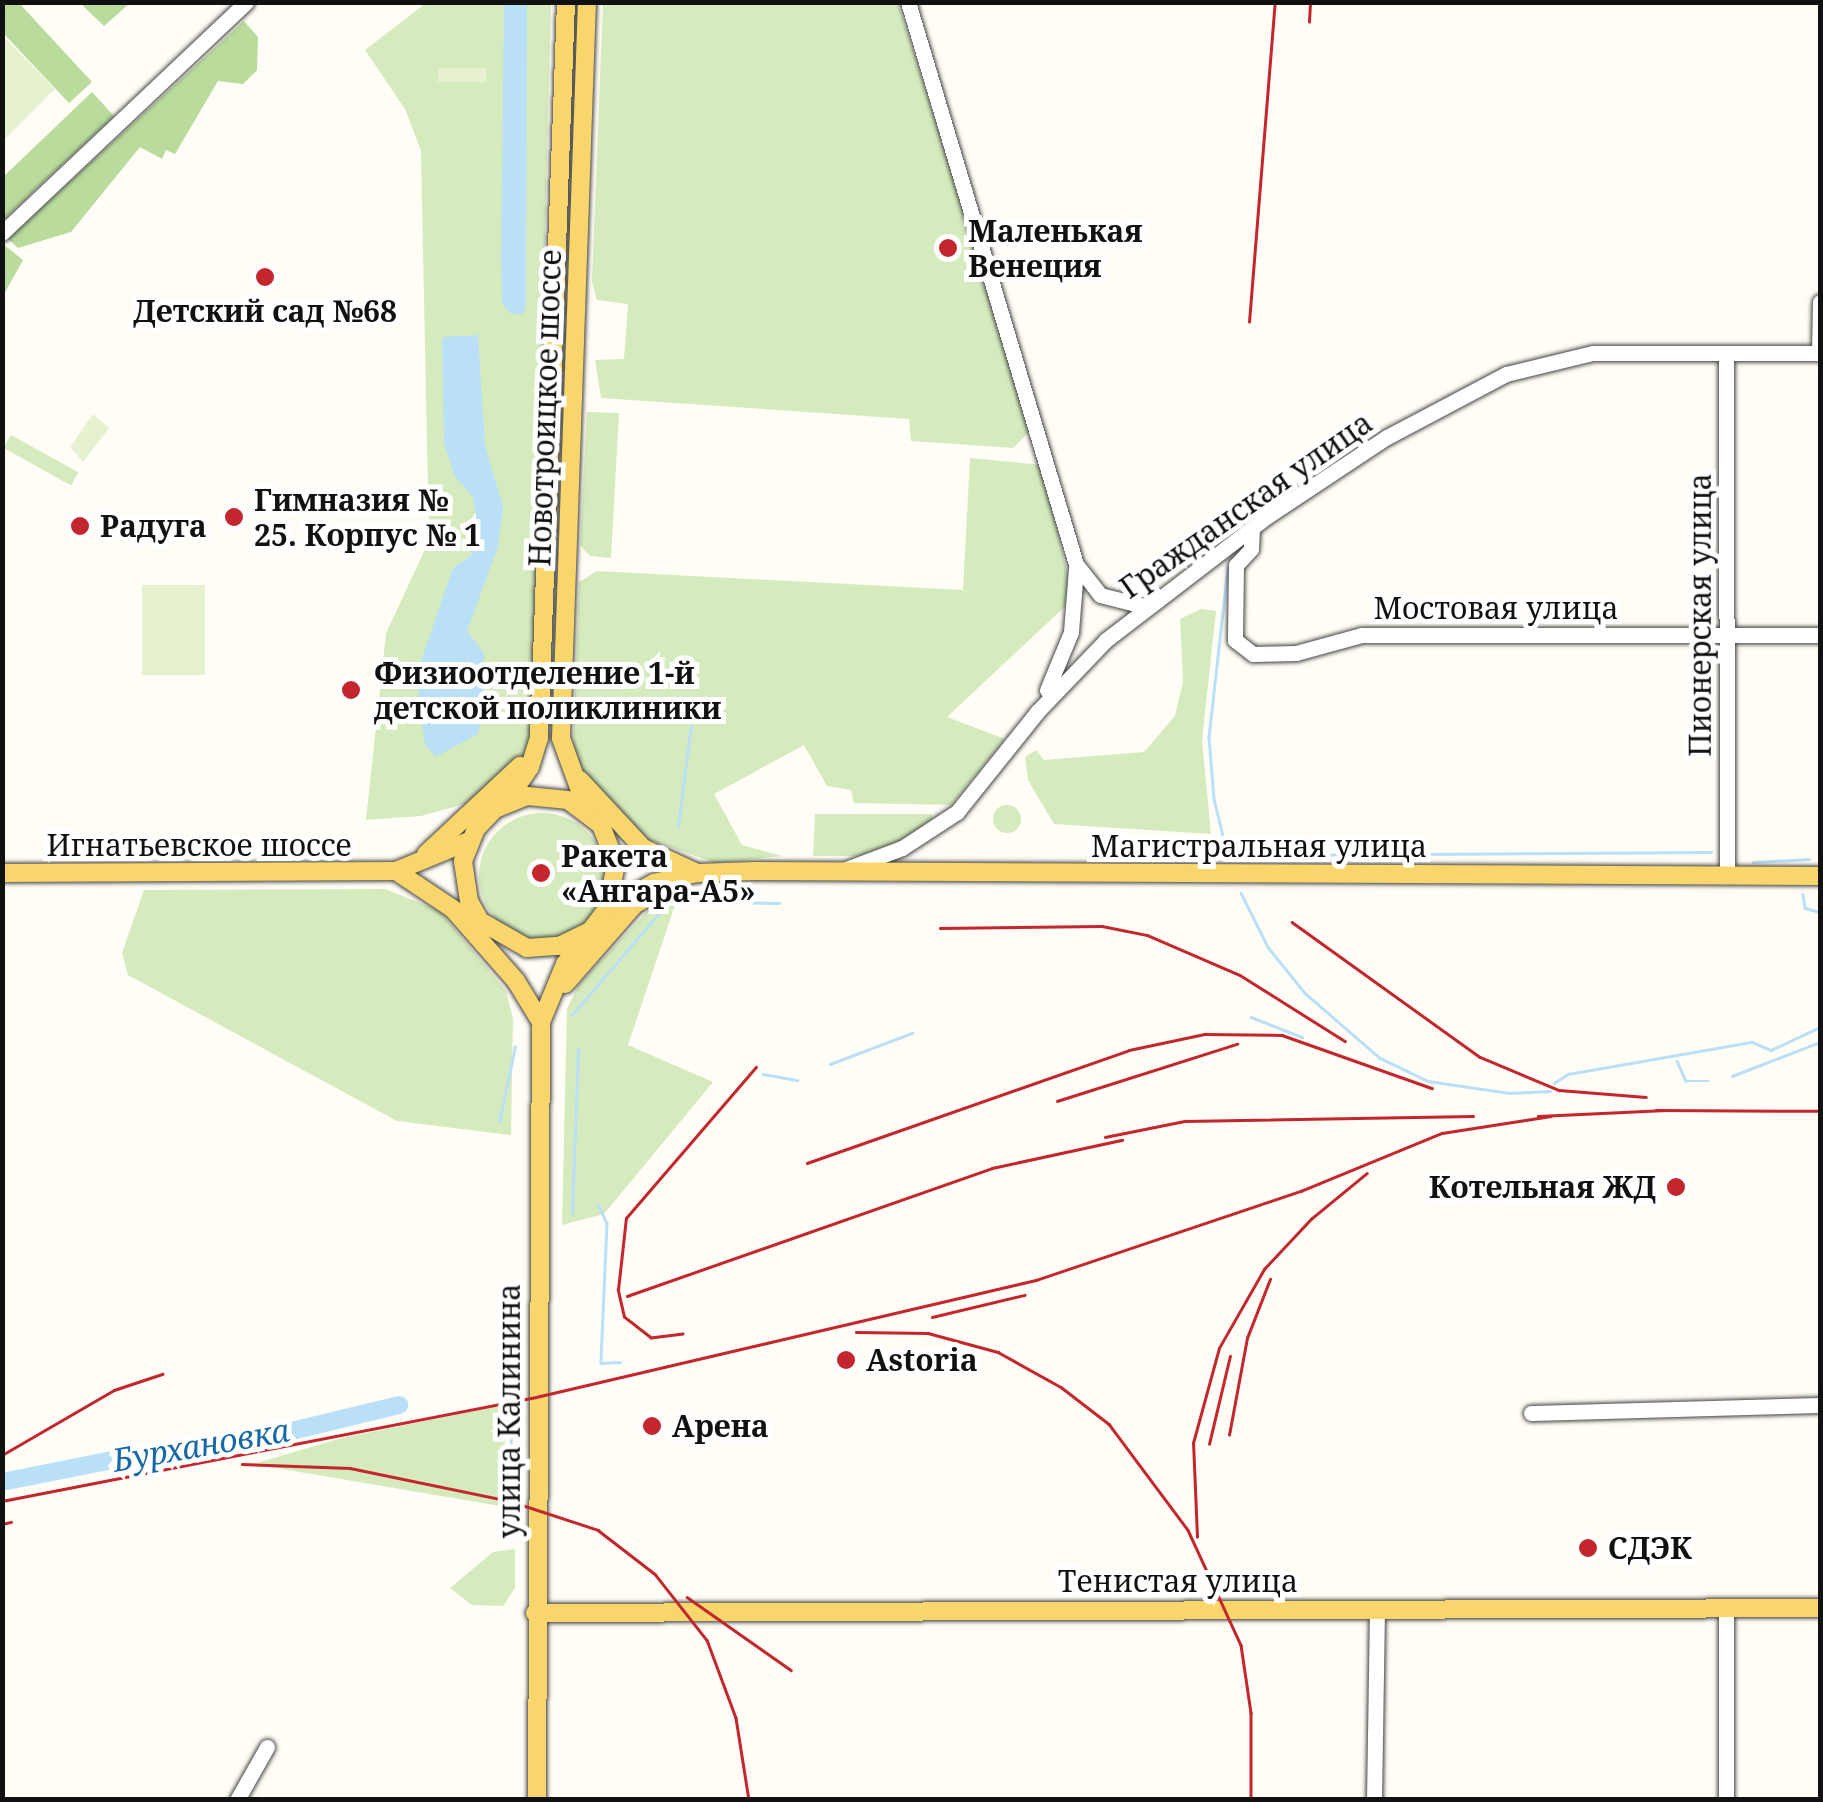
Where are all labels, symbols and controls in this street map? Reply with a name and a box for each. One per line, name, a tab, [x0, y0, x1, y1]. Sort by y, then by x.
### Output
place label: Маленькая Венеция	[968, 213, 1143, 284]
marker: Маленькая Венеция	[937, 237, 959, 259]
street label: Новотроицкое шоссе	[521, 249, 569, 567]
marker: Детский сад №68	[254, 266, 276, 288]
place label: Детский сад №68	[133, 293, 397, 329]
street label: Гражданская улица	[1113, 404, 1379, 606]
street label: Пионерская улица	[1682, 473, 1718, 757]
place label: Гимназия № 25. Корпус № 1	[254, 482, 481, 552]
marker: Гимназия № 25. Корпус № 1	[223, 506, 245, 528]
place label: Радуга	[100, 508, 207, 544]
marker: Радуга	[69, 515, 91, 537]
street label: Мостовая улица	[1373, 590, 1619, 626]
place label: Физиоотделение 1-й детской поликлиники	[374, 655, 721, 726]
marker: Физиоотделение 1-й детской поликлиники	[338, 677, 364, 703]
street label: Игнатьевское шоссе	[46, 827, 352, 863]
street label: Магистральная улица	[1091, 828, 1427, 864]
place label: Ракета «Ангара-А5»	[561, 838, 756, 908]
marker: Ракета «Ангара-А5»	[530, 862, 552, 884]
place label: Котельная ЖД	[1429, 1169, 1656, 1205]
marker: Котельная ЖД	[1665, 1176, 1687, 1198]
street label: улица Калинина	[491, 1284, 527, 1538]
place label: Astoria	[866, 1342, 978, 1378]
marker: Astoria	[835, 1349, 857, 1371]
place label: Арена	[672, 1408, 769, 1444]
water label: Бурхановка	[109, 1411, 293, 1479]
marker: Арена	[641, 1415, 663, 1437]
place label: СДЭК	[1608, 1530, 1692, 1566]
marker: СДЭК	[1577, 1537, 1599, 1559]
street label: Тенистая улица	[1058, 1563, 1298, 1599]

